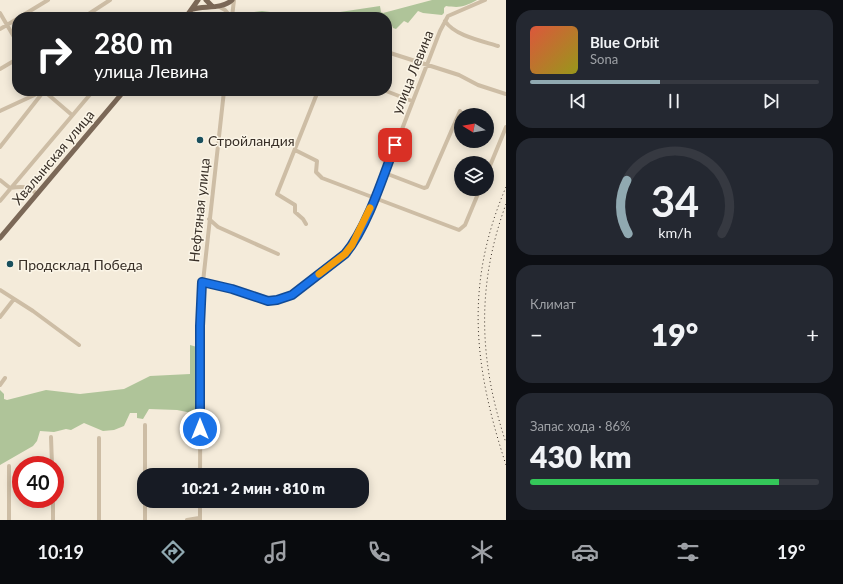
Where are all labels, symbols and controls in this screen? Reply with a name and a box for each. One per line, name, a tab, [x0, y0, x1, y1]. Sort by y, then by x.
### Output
text: 280 m	[94, 26, 173, 60]
icon: right	[28, 28, 80, 80]
street label: улица Левина	[387, 28, 437, 116]
text: Blue Orbit	[590, 33, 659, 51]
text: Sona	[590, 51, 618, 67]
text: улица Левина	[94, 60, 208, 82]
icon: previous	[567, 90, 589, 112]
icon: pause	[663, 90, 685, 112]
icon: next	[760, 90, 782, 112]
street label: Хвалынская улица	[8, 106, 98, 208]
north arrow	[454, 108, 494, 148]
map controls	[454, 108, 494, 196]
pin	[378, 128, 412, 162]
place label: Стройландия	[208, 132, 295, 149]
icon: arrive	[384, 134, 406, 156]
marker: Стройландия	[195, 135, 205, 145]
button: layers	[454, 156, 494, 196]
street label: Нефтяная улица	[185, 157, 213, 263]
text: 34	[650, 176, 699, 226]
text: km/h	[658, 224, 691, 241]
place label: Продсклад Победа	[18, 256, 143, 273]
marker: Продсклад Победа	[5, 259, 15, 269]
text: Климат	[530, 296, 576, 312]
text: 19°	[651, 316, 698, 352]
text: −	[530, 321, 543, 348]
text: +	[806, 321, 819, 348]
position arrow	[179, 408, 221, 450]
text: Запас хода · 86%	[530, 418, 631, 434]
text: 430 km	[530, 438, 631, 474]
speed limit sign: 40	[12, 456, 64, 508]
text: 10:21 · 2 мин · 810 m	[181, 479, 325, 497]
icon: directions	[159, 538, 187, 566]
icon: music	[262, 538, 290, 566]
icon: phone	[365, 538, 393, 566]
icon: climate	[468, 538, 496, 566]
icon: car	[571, 538, 599, 566]
icon: filters	[674, 538, 702, 566]
text: 10:19	[38, 541, 84, 563]
text: 19°	[777, 541, 805, 563]

